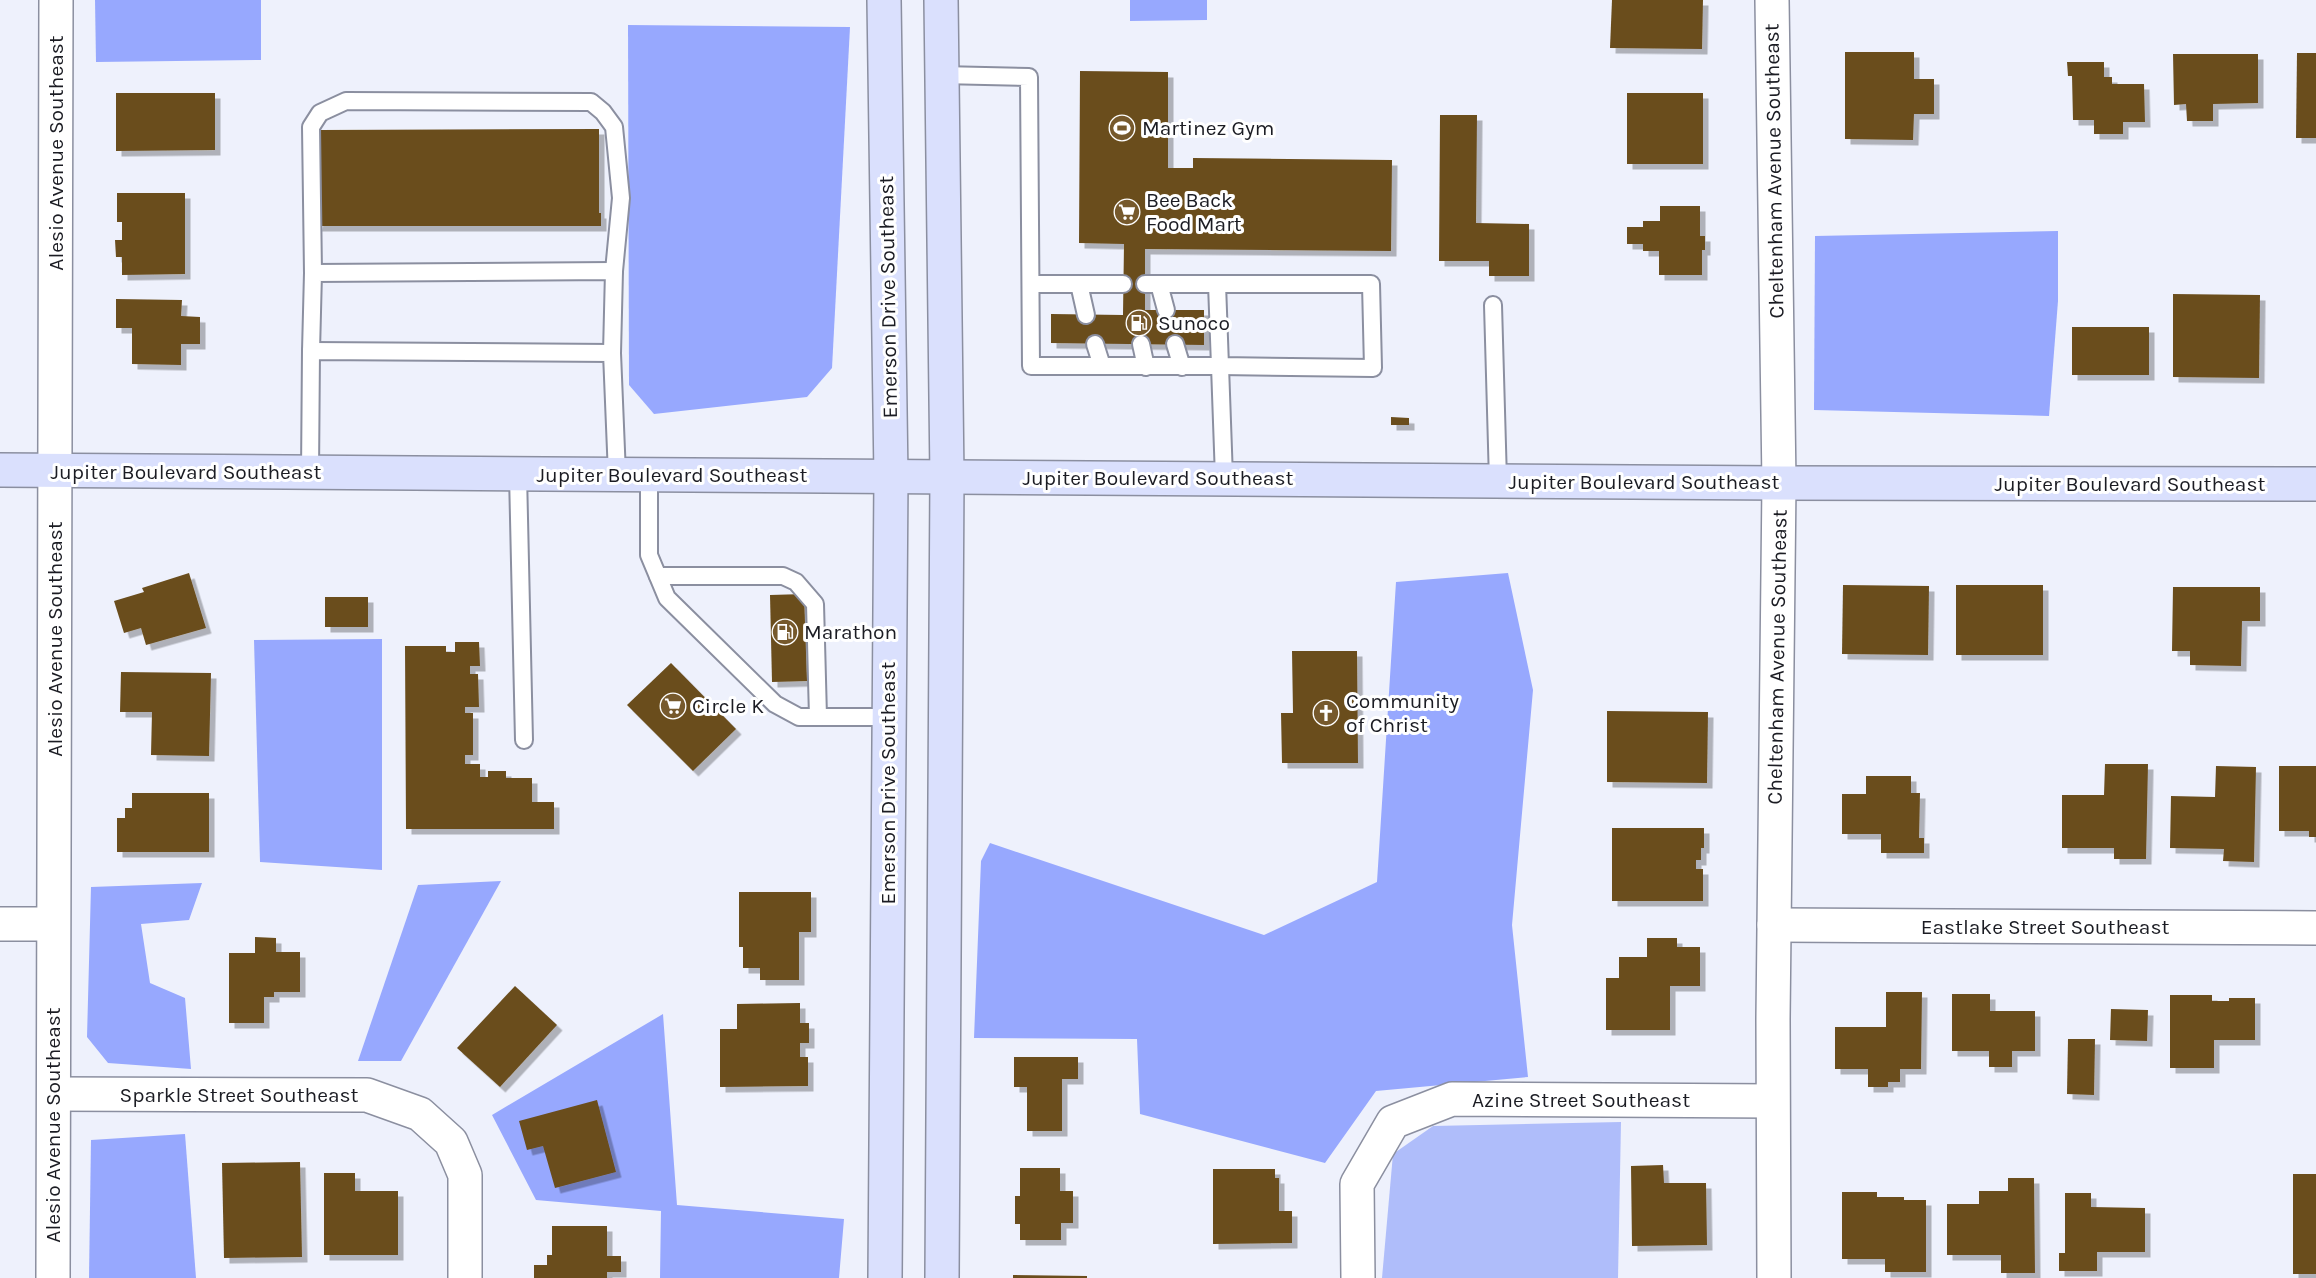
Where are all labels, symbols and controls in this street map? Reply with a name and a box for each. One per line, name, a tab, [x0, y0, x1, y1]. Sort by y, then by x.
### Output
street label: Cheltenham Avenue Southeast	[1759, 23, 1789, 319]
street label: Alesio Avenue Southeast	[44, 35, 68, 271]
sports icon: Martinez Gym	[1107, 113, 1137, 143]
place label: Martinez Gym	[1142, 116, 1274, 140]
street label: Emerson Drive Southeast	[874, 175, 902, 419]
place label: Bee Back Food Mart	[1146, 188, 1242, 236]
supermarket icon: Bee Back Food Mart	[1112, 197, 1142, 227]
fuel station icon: Sunoco	[1124, 308, 1154, 338]
place label: Sunoco	[1158, 311, 1230, 335]
street label: Jupiter Boulevard Southeast	[51, 460, 321, 484]
street label: Jupiter Boulevard Southeast	[537, 463, 807, 487]
street label: Jupiter Boulevard Southeast	[1023, 466, 1293, 490]
street label: Jupiter Boulevard Southeast	[1509, 470, 1779, 494]
street label: Jupiter Boulevard Southeast	[1995, 472, 2265, 496]
street label: Cheltenham Avenue Southeast	[1762, 509, 1792, 805]
street label: Alesio Avenue Southeast	[43, 521, 67, 757]
fuel station icon: Marathon	[770, 617, 800, 647]
place label: Marathon	[804, 620, 897, 644]
street label: Emerson Drive Southeast	[876, 662, 900, 904]
place label: Community of Christ	[1346, 689, 1459, 737]
supermarket icon: Circle K	[658, 691, 688, 721]
place label: Circle K	[692, 694, 764, 718]
church icon: Community of Christ	[1311, 698, 1341, 728]
street label: Eastlake Street Southeast	[1921, 915, 2169, 939]
street label: Alesio Avenue Southeast	[41, 1007, 65, 1243]
street label: Sparkle Street Southeast	[120, 1083, 359, 1107]
street label: Azine Street Southeast	[1472, 1088, 1690, 1112]

